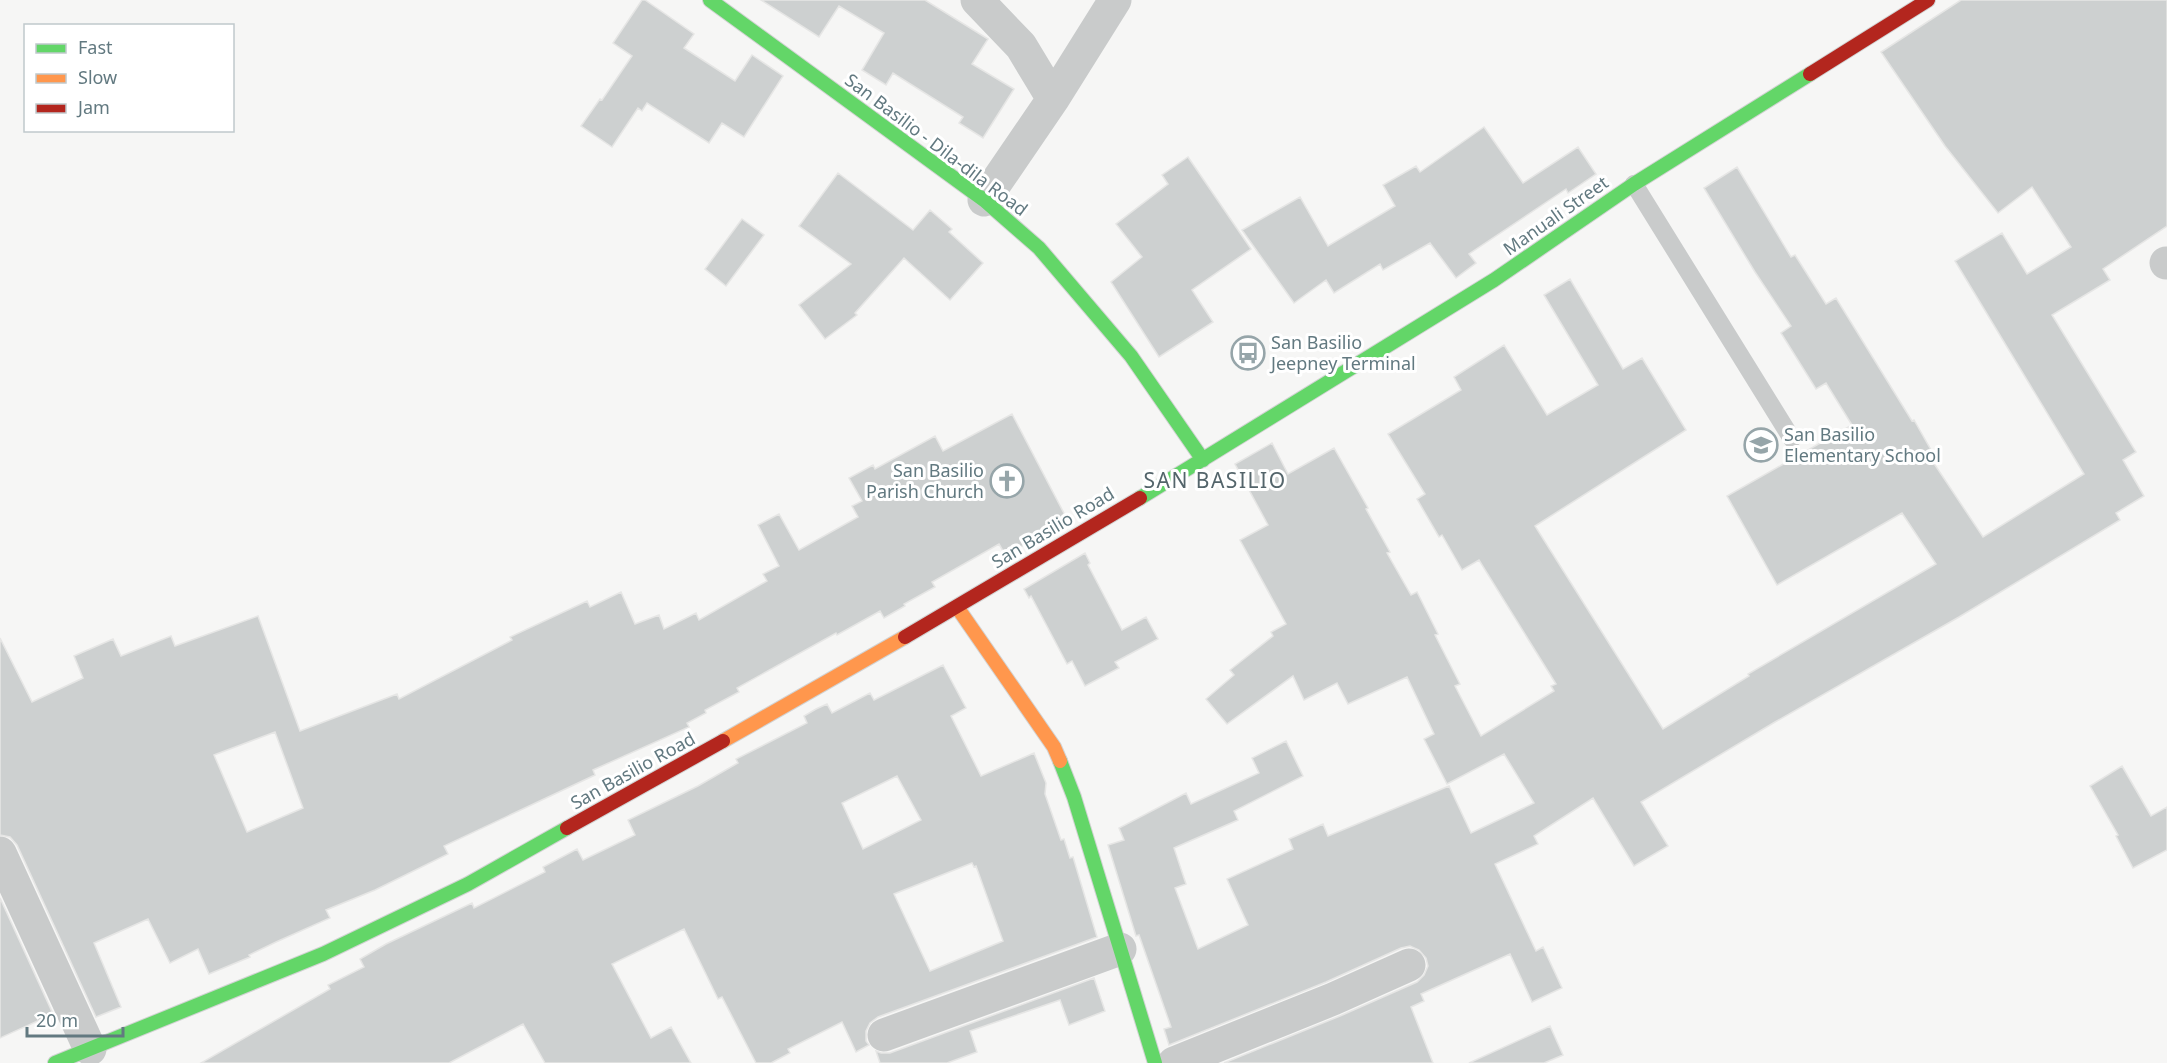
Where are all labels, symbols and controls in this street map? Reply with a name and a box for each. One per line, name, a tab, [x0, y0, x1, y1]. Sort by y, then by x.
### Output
legend	[24, 24, 234, 132]
text: Fast	[78, 35, 113, 59]
text: Slow	[78, 65, 117, 89]
street label: San Basilio - Dila-dila Road	[840, 68, 1033, 221]
text: Jam	[76, 95, 110, 119]
street label: Manuali Street	[1498, 170, 1613, 260]
place label: San Basilio Jeepney Terminal	[1269, 330, 1416, 375]
bus stop icon: San Basilio Jeepney Terminal	[1230, 335, 1266, 371]
place label: San Basilio Elementary School	[1784, 422, 1941, 467]
school or university icon: San Basilio Elementary School	[1743, 427, 1779, 463]
place label: San Basilio Parish Church	[866, 458, 984, 503]
church icon: San Basilio Parish Church	[989, 463, 1025, 499]
district label: SAN BASILIO	[1143, 466, 1287, 494]
street label: San Basilio Road	[987, 481, 1118, 573]
street label: San Basilio Road	[566, 726, 699, 814]
scale bar	[27, 1000, 123, 1038]
text: 20 m	[36, 1008, 78, 1032]

